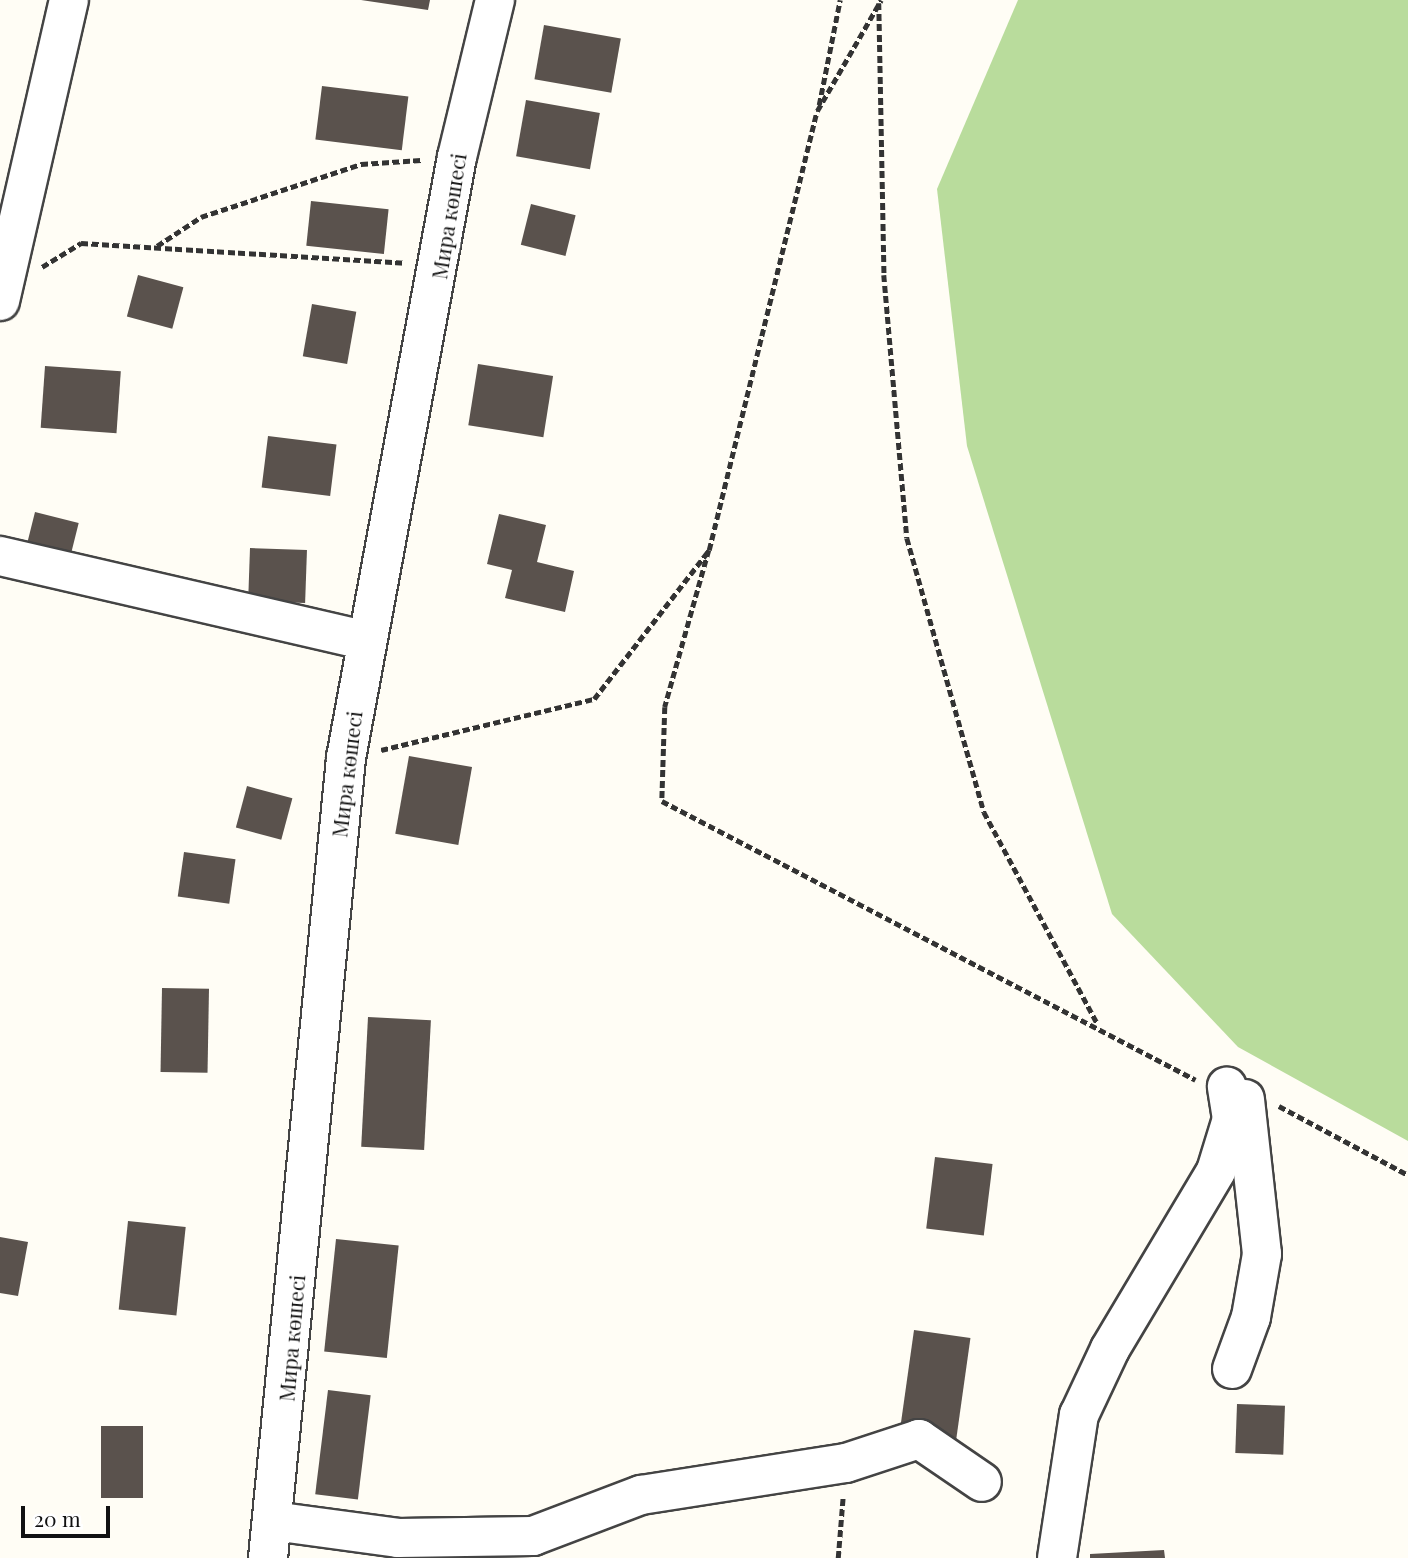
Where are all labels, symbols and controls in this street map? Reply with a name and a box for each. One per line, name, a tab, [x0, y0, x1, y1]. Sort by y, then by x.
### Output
street label: Мира көшесі	[426, 151, 470, 281]
street label: Мира көшесі	[326, 709, 366, 839]
street label: Мира көшесі	[273, 1274, 309, 1402]
scale bar	[24, 1492, 114, 1536]
text: 20 m	[34, 1504, 81, 1532]

